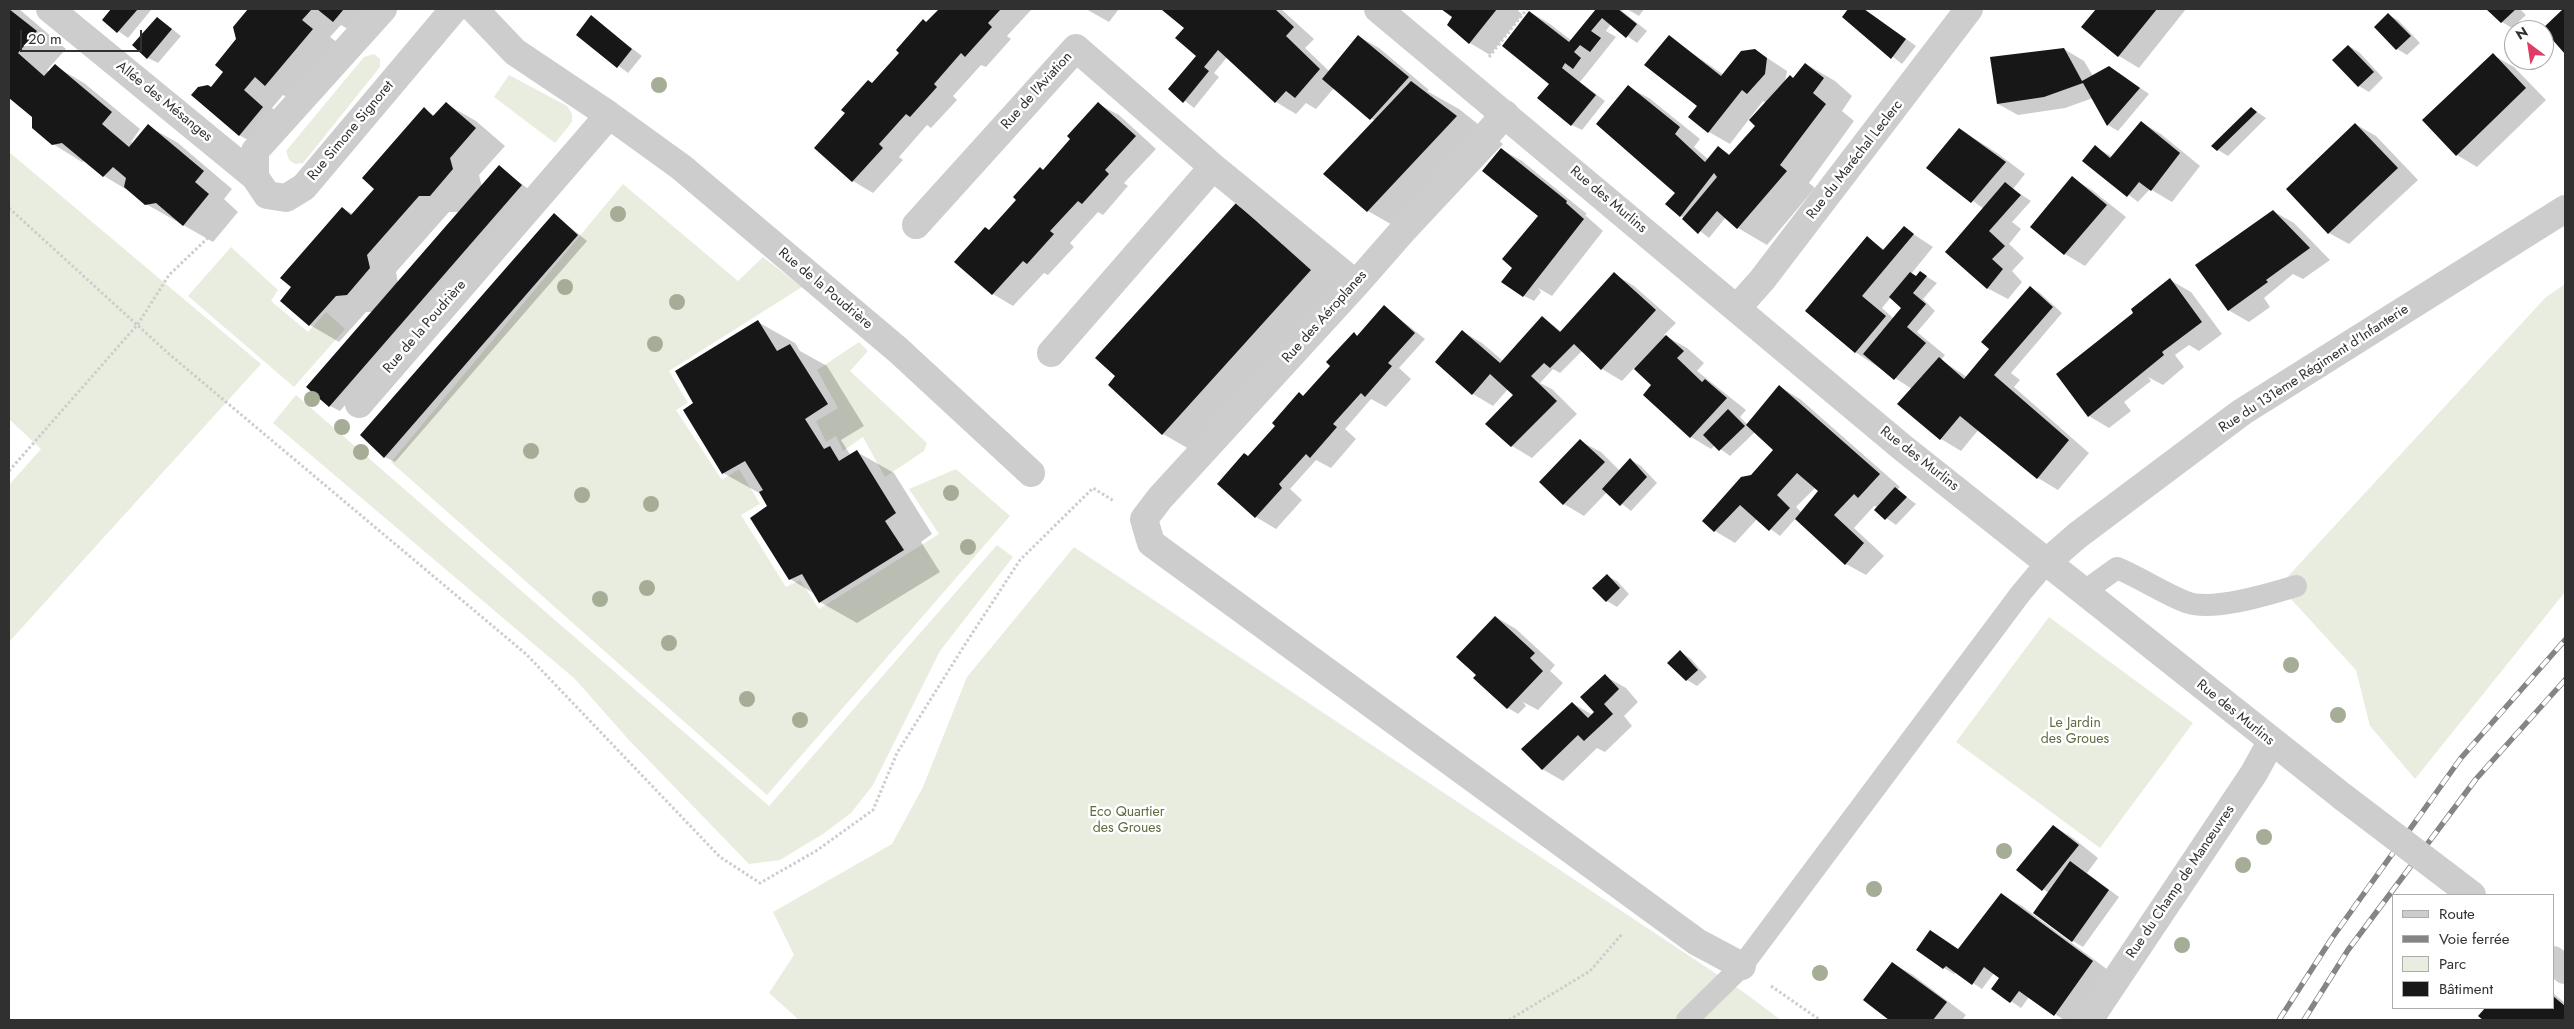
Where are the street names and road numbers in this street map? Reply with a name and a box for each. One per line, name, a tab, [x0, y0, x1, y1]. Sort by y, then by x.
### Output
street label: Rue de l'Aviation	[998, 49, 1076, 133]
street label: Allée des Mésanges	[113, 58, 215, 146]
street label: Rue Simone Signoret	[304, 78, 398, 184]
street label: Rue du Maréchal Leclerc	[1803, 97, 1907, 223]
street label: Rue des Murlins	[1566, 163, 1650, 237]
street label: Rue de la Poudrière	[774, 245, 876, 333]
street label: Rue des Aéroplanes	[1279, 267, 1371, 367]
street label: Rue de la Poudrière	[380, 277, 470, 377]
street label: Rue du 131ème Régiment d'Infanterie	[2216, 301, 2412, 437]
street label: Rue des Murlins	[1876, 423, 1962, 495]
street label: Rue des Murlins	[2193, 677, 2277, 749]
street label: Rue du Champ de Manœuvres	[2123, 802, 2239, 962]

